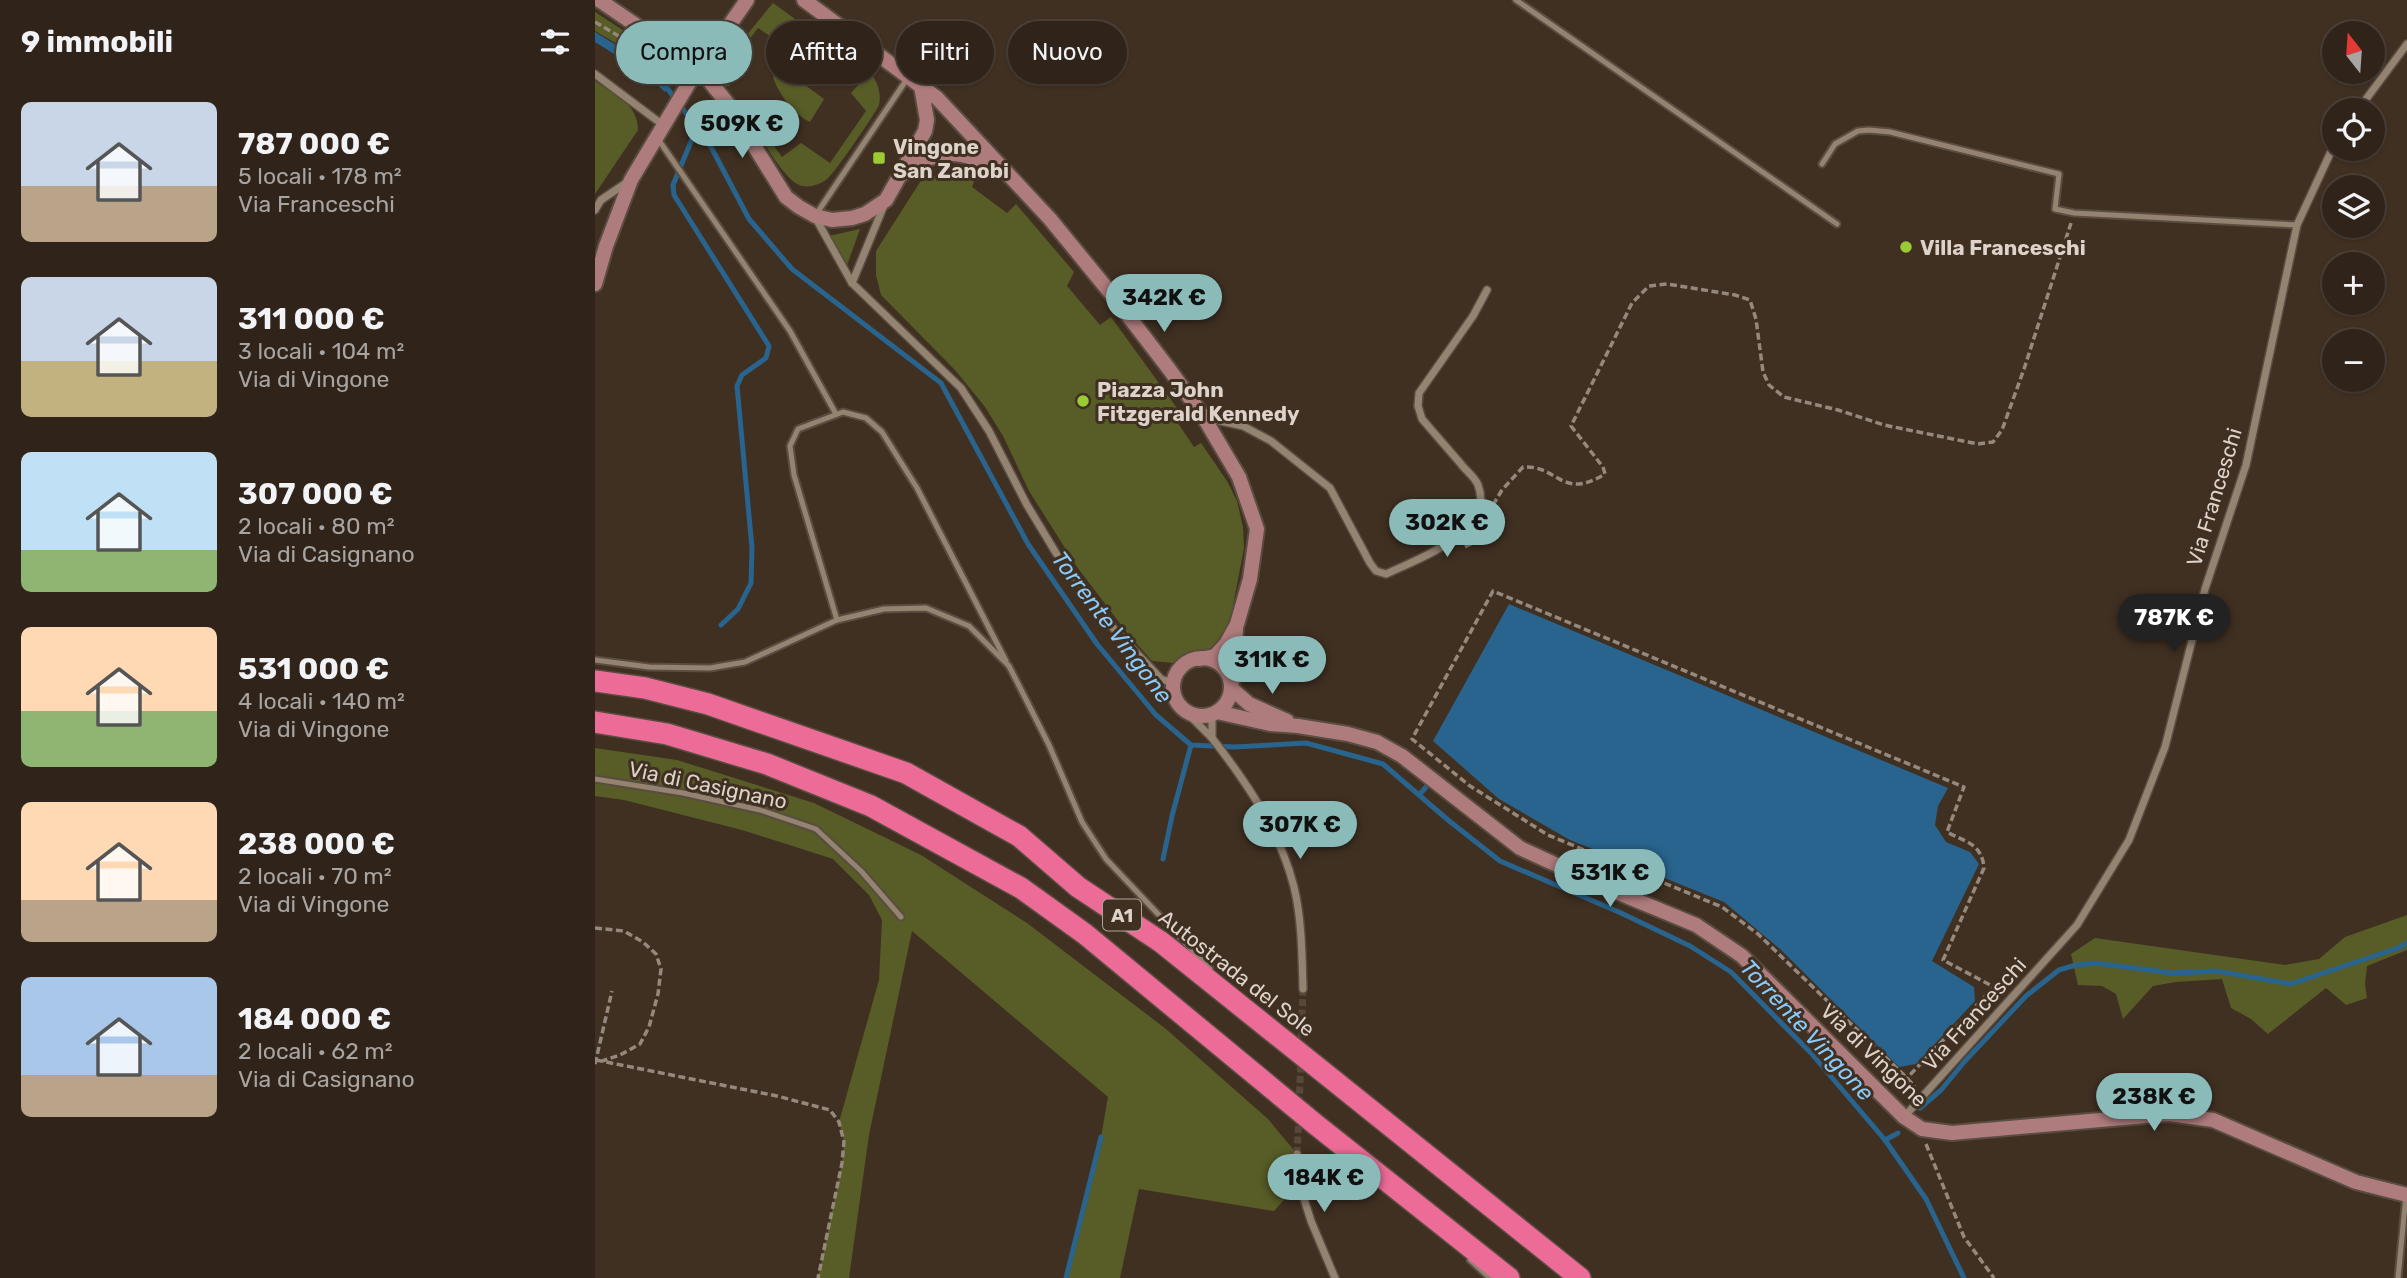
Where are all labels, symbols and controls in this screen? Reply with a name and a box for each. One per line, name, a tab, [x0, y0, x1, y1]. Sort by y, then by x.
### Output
chip: Compra	[616, 21, 752, 84]
chip: Affitta	[766, 21, 882, 84]
chip: Filtri	[896, 21, 994, 84]
chip: Nuovo	[1008, 21, 1127, 84]
north arrow	[2322, 21, 2385, 84]
map controls	[2322, 21, 2385, 392]
icon: filters	[536, 23, 574, 61]
text: 9 immobili	[21, 24, 173, 60]
button: locate	[2322, 98, 2385, 161]
pin: 509K €	[685, 100, 799, 160]
text: 509K €	[700, 109, 784, 137]
text: 787 000 €	[238, 126, 390, 162]
icon: home	[77, 130, 161, 214]
place label: Vingone San Zanobi	[893, 134, 1009, 183]
marker: Vingone San Zanobi	[871, 150, 887, 166]
text: 5 locali · 178 m²	[238, 162, 402, 190]
button: layers	[2322, 175, 2385, 238]
text: Via Franceschi	[238, 190, 395, 218]
place label: Villa Franceschi	[1920, 235, 2086, 260]
marker: Villa Franceschi	[1898, 239, 1914, 255]
button: +	[2322, 252, 2385, 315]
pin: 342K €	[1107, 274, 1221, 334]
text: 342K €	[1122, 283, 1206, 311]
text: 311 000 €	[238, 301, 385, 337]
icon: home	[77, 305, 161, 389]
button: −	[2322, 329, 2385, 392]
text: 3 locali · 104 m²	[238, 337, 404, 365]
text: Via di Vingone	[238, 365, 389, 393]
place label: Piazza John Fitzgerald Kennedy	[1097, 377, 1300, 426]
marker: Piazza John Fitzgerald Kennedy	[1075, 393, 1091, 409]
street label: Via Franceschi	[2181, 425, 2247, 569]
text: 307 000 €	[238, 476, 393, 512]
icon: home	[77, 480, 161, 564]
pin: 302K €	[1390, 500, 1504, 559]
text: 302K €	[1405, 508, 1489, 536]
text: 2 locali · 80 m²	[238, 512, 395, 540]
text: Via di Casignano	[238, 540, 415, 568]
water label: Torrente Vingone	[1046, 545, 1178, 709]
pin: 787K €	[2117, 594, 2231, 654]
text: 787K €	[2134, 603, 2214, 631]
pin: 311K €	[1215, 636, 1329, 696]
text: 311K €	[1234, 645, 1310, 673]
text: 531 000 €	[238, 651, 389, 687]
icon: home	[77, 655, 161, 739]
text: 4 locali · 140 m²	[238, 687, 405, 715]
text: Via di Vingone	[238, 715, 389, 743]
street label: Via di Casignano	[627, 756, 789, 814]
pin: 307K €	[1243, 802, 1357, 861]
text: 307K €	[1259, 810, 1341, 838]
text: 238 000 €	[238, 826, 395, 862]
icon: home	[77, 830, 161, 914]
pin: 531K €	[1553, 850, 1667, 909]
text: 531K €	[1570, 858, 1650, 886]
text: 2 locali · 70 m²	[238, 862, 392, 890]
text: Via di Vingone	[238, 890, 389, 918]
road number: A1	[1103, 900, 1141, 931]
street label: Autostrada del Sole	[1154, 904, 1320, 1042]
street label: Via Franceschi	[1917, 952, 2031, 1076]
water label: Torrente Vingone	[1734, 953, 1880, 1107]
street label: Via di Vingone	[1816, 998, 1932, 1112]
text: 184 000 €	[238, 1001, 391, 1037]
icon: home	[77, 1005, 161, 1089]
text: 2 locali · 62 m²	[238, 1037, 393, 1065]
text: Via di Casignano	[238, 1065, 415, 1093]
pin: 238K €	[2097, 1074, 2211, 1133]
text: 238K €	[2112, 1082, 2196, 1110]
pin: 184K €	[1267, 1154, 1381, 1214]
text: 184K €	[1284, 1163, 1364, 1191]

